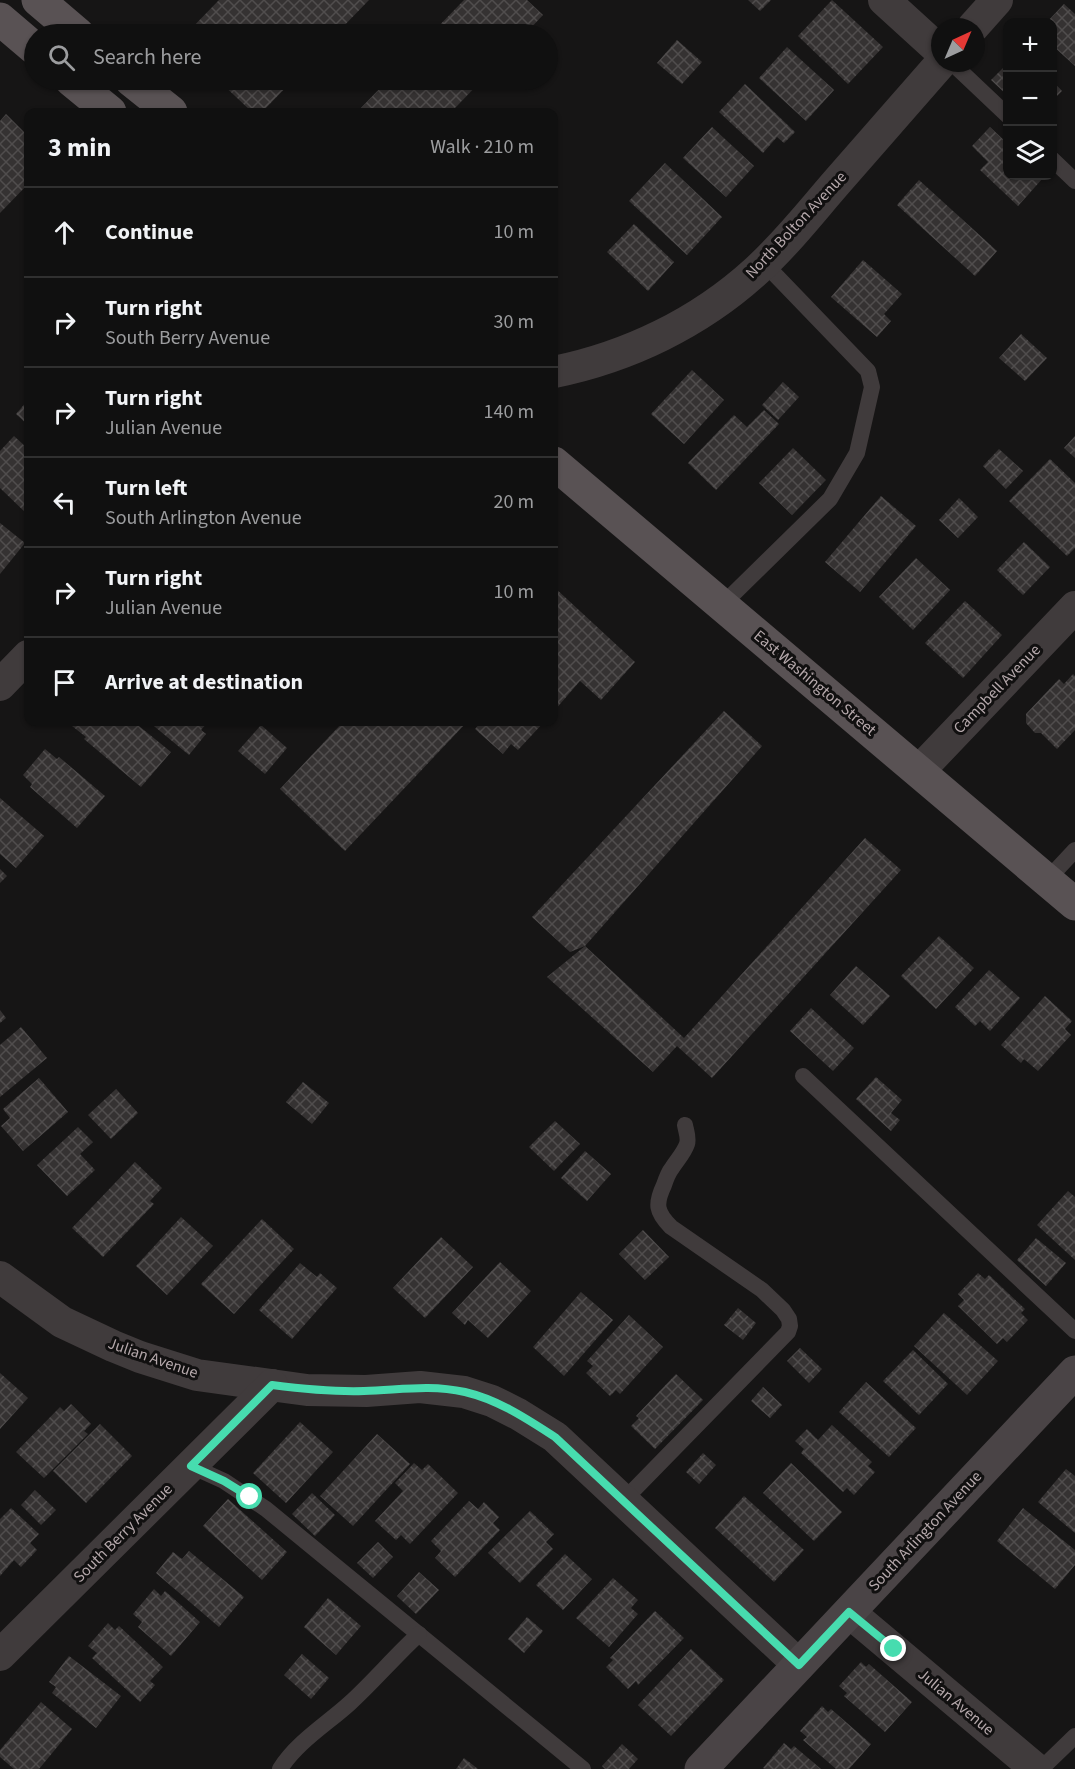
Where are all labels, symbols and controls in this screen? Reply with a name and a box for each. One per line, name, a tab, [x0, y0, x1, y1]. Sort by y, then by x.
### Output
north arrow	[931, 18, 985, 72]
map controls	[1003, 18, 1057, 180]
button: +	[1003, 18, 1057, 72]
search box	[24, 24, 558, 90]
icon: search	[45, 41, 78, 74]
text: Search here	[93, 41, 201, 73]
button: −	[1003, 72, 1057, 126]
button: layers	[1003, 126, 1057, 180]
text: 3 min	[48, 129, 111, 166]
text: Walk · 210 m	[430, 133, 534, 161]
street label: North Bolton Avenue	[740, 167, 852, 283]
icon: ahead	[48, 216, 81, 249]
text: Continue	[105, 216, 194, 248]
text: 10 m	[494, 218, 534, 246]
text: Turn right	[105, 292, 202, 324]
icon: right	[48, 306, 81, 339]
text: 30 m	[494, 308, 534, 336]
text: South Berry Avenue	[105, 324, 270, 352]
text: Turn right	[105, 382, 202, 414]
icon: right	[48, 396, 81, 429]
text: 140 m	[484, 398, 534, 426]
text: Julian Avenue	[105, 414, 222, 442]
text: Turn left	[105, 472, 187, 504]
icon: left	[48, 486, 81, 519]
text: 20 m	[494, 488, 534, 516]
text: South Arlington Avenue	[105, 504, 302, 532]
text: Turn right	[105, 562, 202, 594]
icon: right	[48, 576, 81, 609]
text: 10 m	[494, 578, 534, 606]
text: Julian Avenue	[105, 594, 222, 622]
street label: East Washington Street	[749, 625, 881, 741]
street label: Campbell Avenue	[949, 639, 1046, 739]
icon: arrive	[48, 666, 81, 699]
text: Arrive at destination	[105, 666, 303, 698]
street label: Julian Avenue	[105, 1332, 201, 1384]
street label: South Arlington Avenue	[863, 1466, 987, 1596]
street label: South Berry Avenue	[69, 1478, 178, 1587]
route start	[236, 1483, 262, 1509]
route end	[880, 1635, 906, 1661]
street label: Julian Avenue	[913, 1663, 999, 1741]

